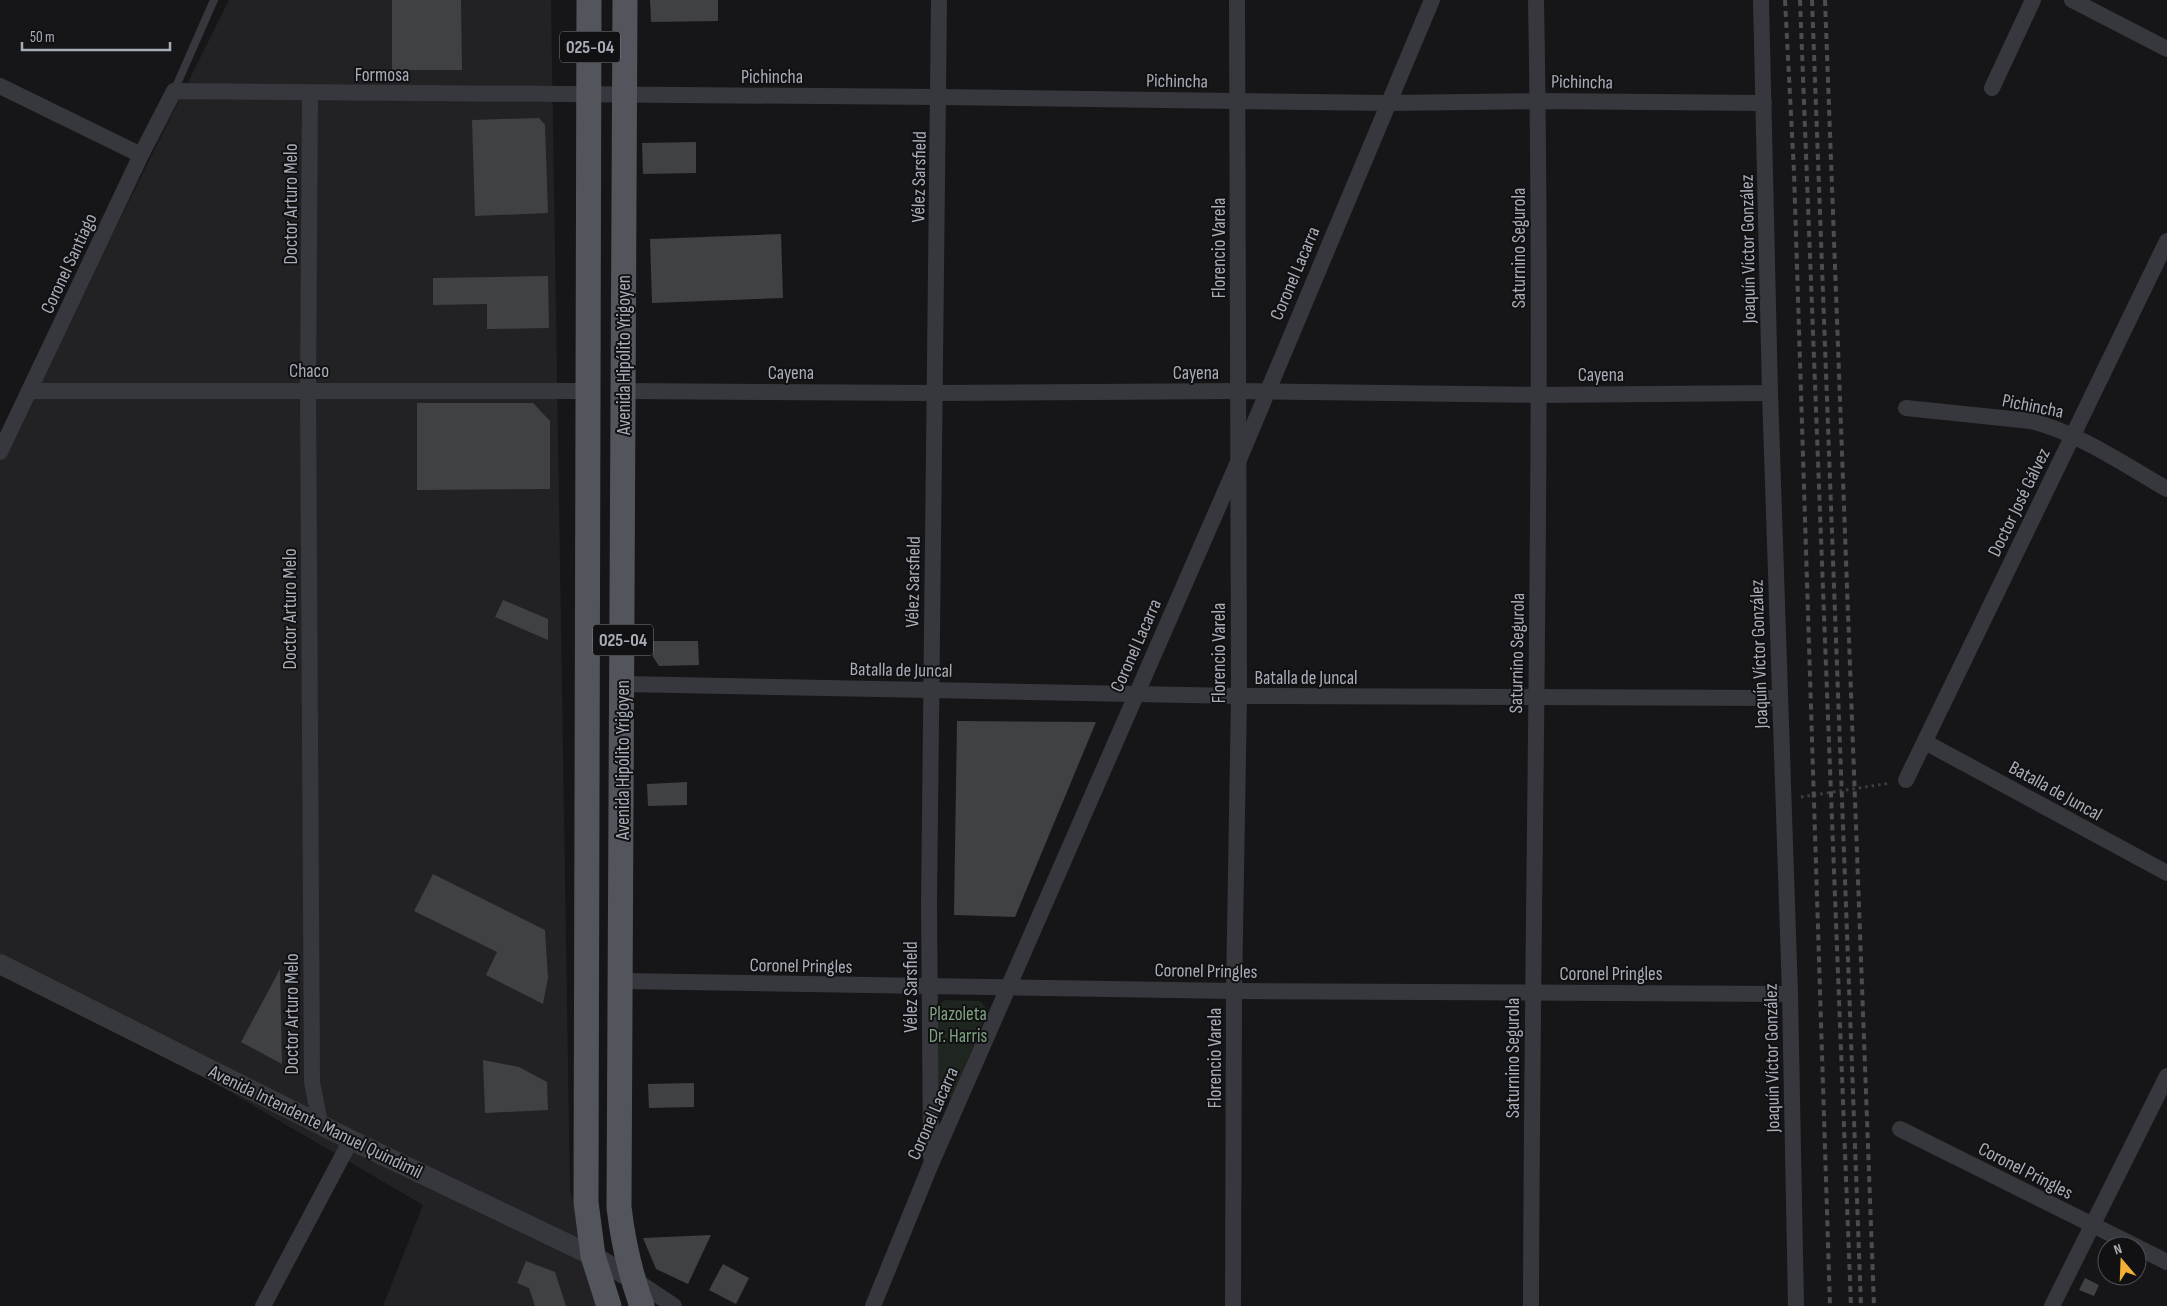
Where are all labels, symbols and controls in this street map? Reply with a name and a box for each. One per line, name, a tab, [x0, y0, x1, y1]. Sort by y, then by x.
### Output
scale bar	[22, 20, 170, 52]
text: 50 m	[30, 28, 55, 47]
road number: 025-04	[560, 32, 620, 62]
street label: Formosa	[355, 64, 409, 87]
street label: Pichincha	[741, 66, 803, 89]
street label: Pichincha	[1146, 69, 1208, 94]
street label: Pichincha	[1551, 70, 1613, 95]
street label: Vélez Sarsfield	[907, 131, 932, 223]
street label: Doctor Arturo Melo	[280, 143, 303, 265]
street label: Joaquín Víctor González	[1736, 174, 1761, 325]
street label: Saturnino Segurola	[1508, 188, 1531, 308]
street label: Florencio Varela	[1208, 198, 1231, 298]
street label: Coronel Santiago	[36, 210, 103, 317]
street label: Coronel Lacarra	[1265, 223, 1325, 324]
street label: Avenida Hipólito Yrigoyen	[613, 275, 636, 436]
street label: Chaco	[289, 360, 329, 383]
street label: Cayena	[768, 362, 814, 385]
street label: Cayena	[1173, 362, 1219, 385]
street label: Cayena	[1578, 364, 1624, 387]
street label: Pichincha	[2000, 389, 2065, 424]
street label: Doctor José Gálvez	[1983, 444, 2056, 561]
street label: Vélez Sarsfield	[901, 536, 926, 628]
street label: Doctor Arturo Melo	[279, 548, 302, 670]
street label: Joaquín Víctor González	[1745, 579, 1774, 730]
street label: Saturnino Segurola	[1505, 593, 1530, 713]
street label: Coronel Lacarra	[1106, 596, 1167, 696]
street label: Florencio Varela	[1208, 603, 1231, 703]
road number: 025-04	[593, 624, 653, 656]
street label: Batalla de Juncal	[849, 658, 953, 683]
street label: Batalla de Juncal	[1255, 667, 1358, 690]
street label: Avenida Hipólito Yrigoyen	[612, 680, 635, 841]
street label: Batalla de Juncal	[2005, 756, 2106, 826]
street label: Vélez Sarsfield	[900, 941, 923, 1033]
street label: Doctor Arturo Melo	[281, 953, 304, 1075]
street label: Coronel Pringles	[749, 954, 853, 979]
street label: Coronel Pringles	[1154, 959, 1258, 984]
street label: Coronel Pringles	[1560, 963, 1663, 986]
street label: Joaquín Víctor González	[1760, 983, 1785, 1134]
street label: Saturnino Segurola	[1502, 998, 1525, 1118]
park label: Plazoleta Dr. Harris	[929, 1003, 987, 1048]
street label: Florencio Varela	[1204, 1008, 1227, 1108]
street label: Avenida Intendente Manuel Quindimil	[204, 1060, 426, 1184]
street label: Coronel Lacarra	[903, 1064, 964, 1164]
street label: Coronel Pringles	[1974, 1138, 2077, 1205]
north arrow	[2097, 1236, 2147, 1286]
text: N	[2112, 1240, 2124, 1258]

